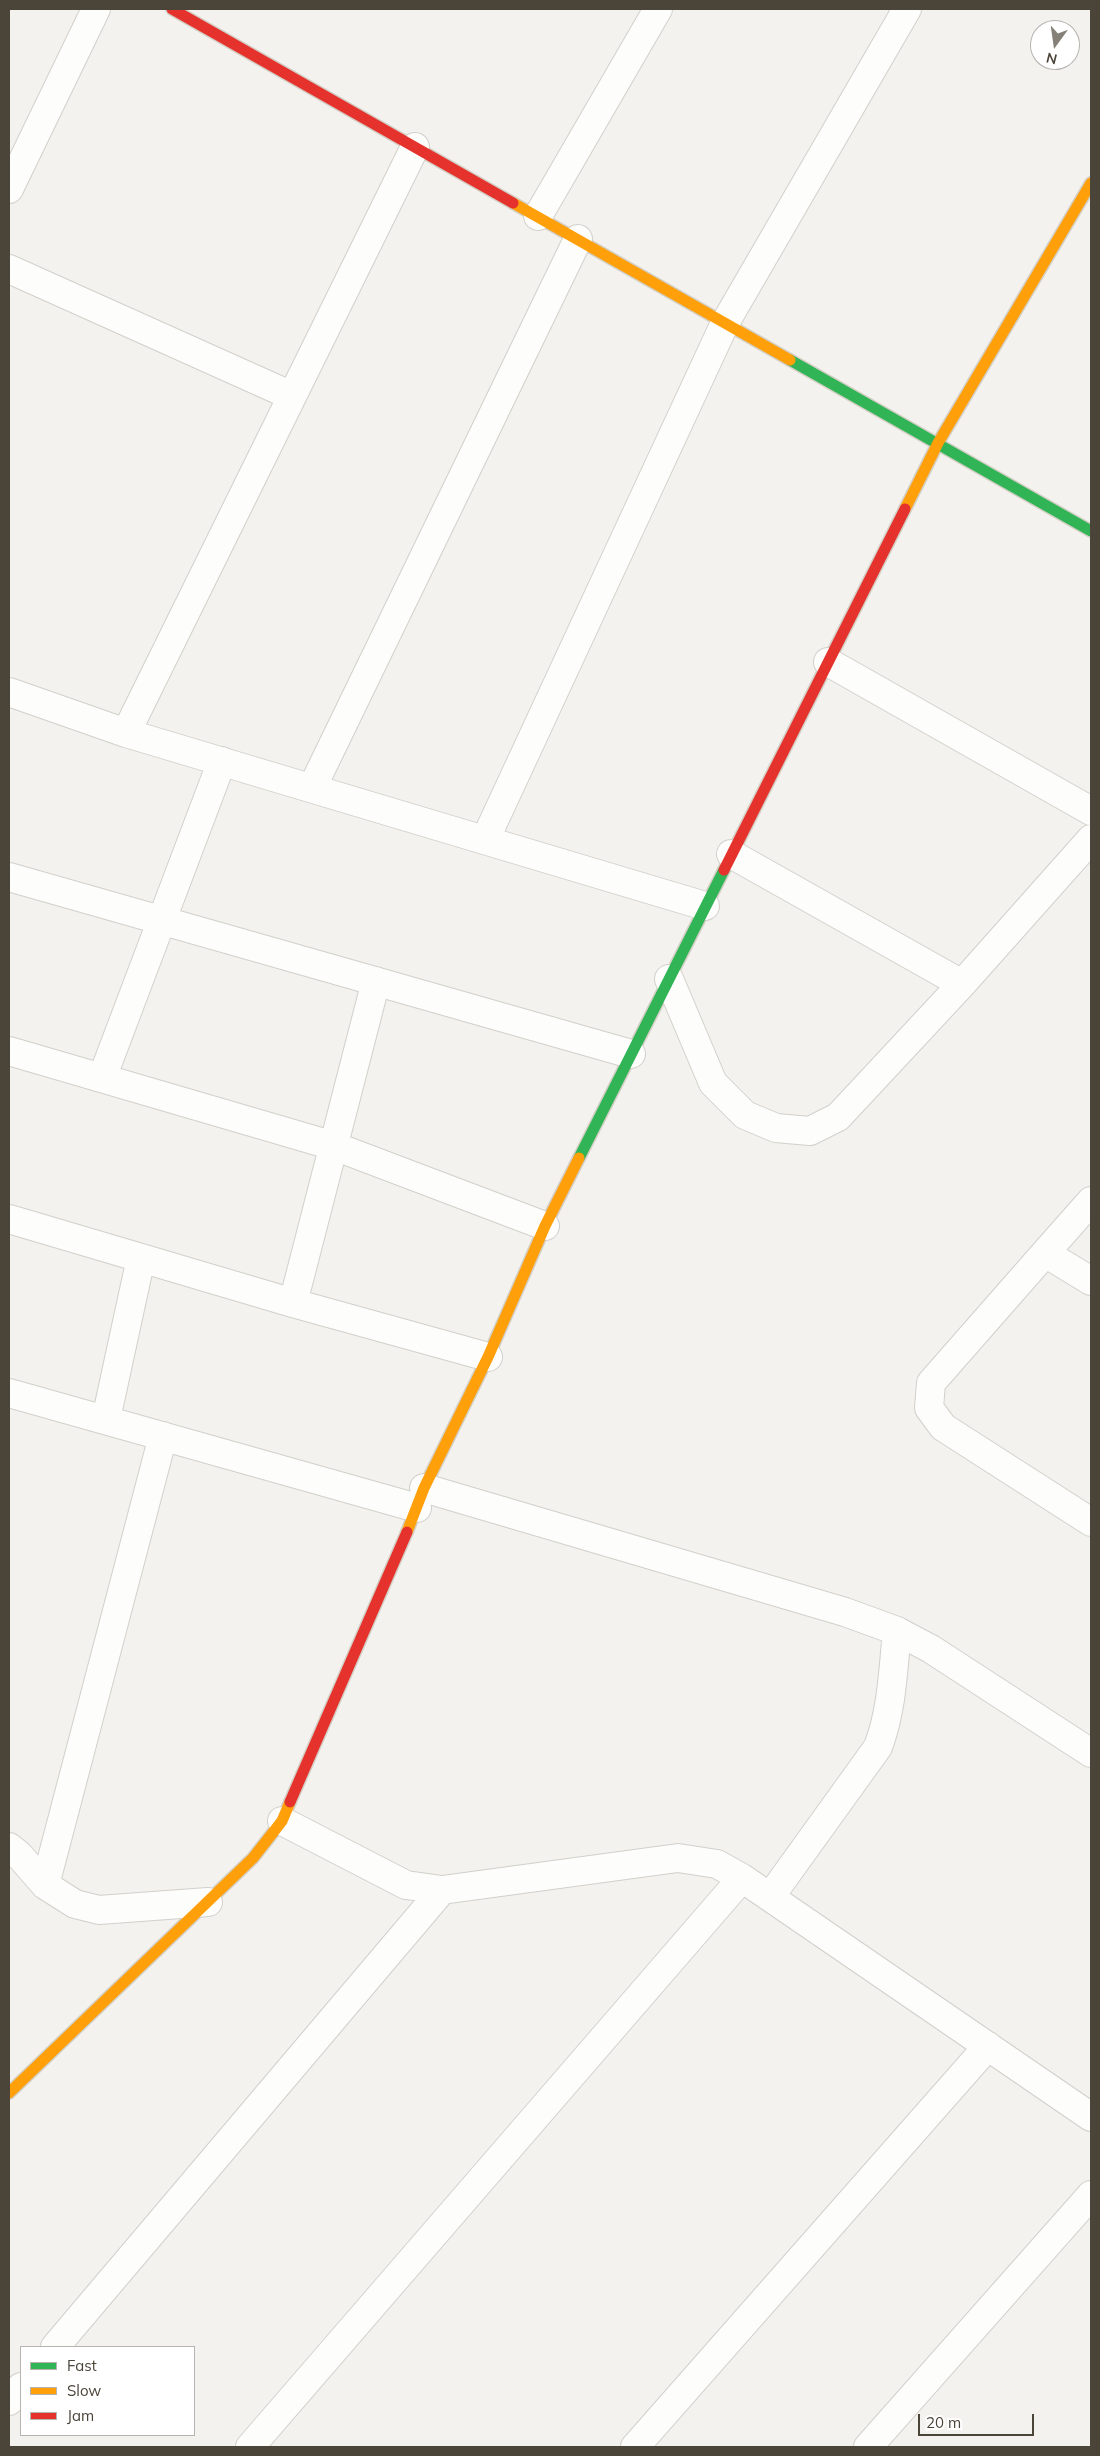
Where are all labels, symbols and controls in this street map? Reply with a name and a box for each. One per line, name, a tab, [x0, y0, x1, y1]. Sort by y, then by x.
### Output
north arrow	[1030, 20, 1080, 70]
text: N	[1044, 49, 1059, 69]
legend	[20, 2346, 195, 2436]
text: Fast	[67, 2356, 97, 2375]
text: Slow	[67, 2381, 101, 2400]
scale bar	[920, 2404, 1036, 2436]
text: Jam	[67, 2406, 94, 2425]
text: 20 m	[926, 2413, 961, 2432]

